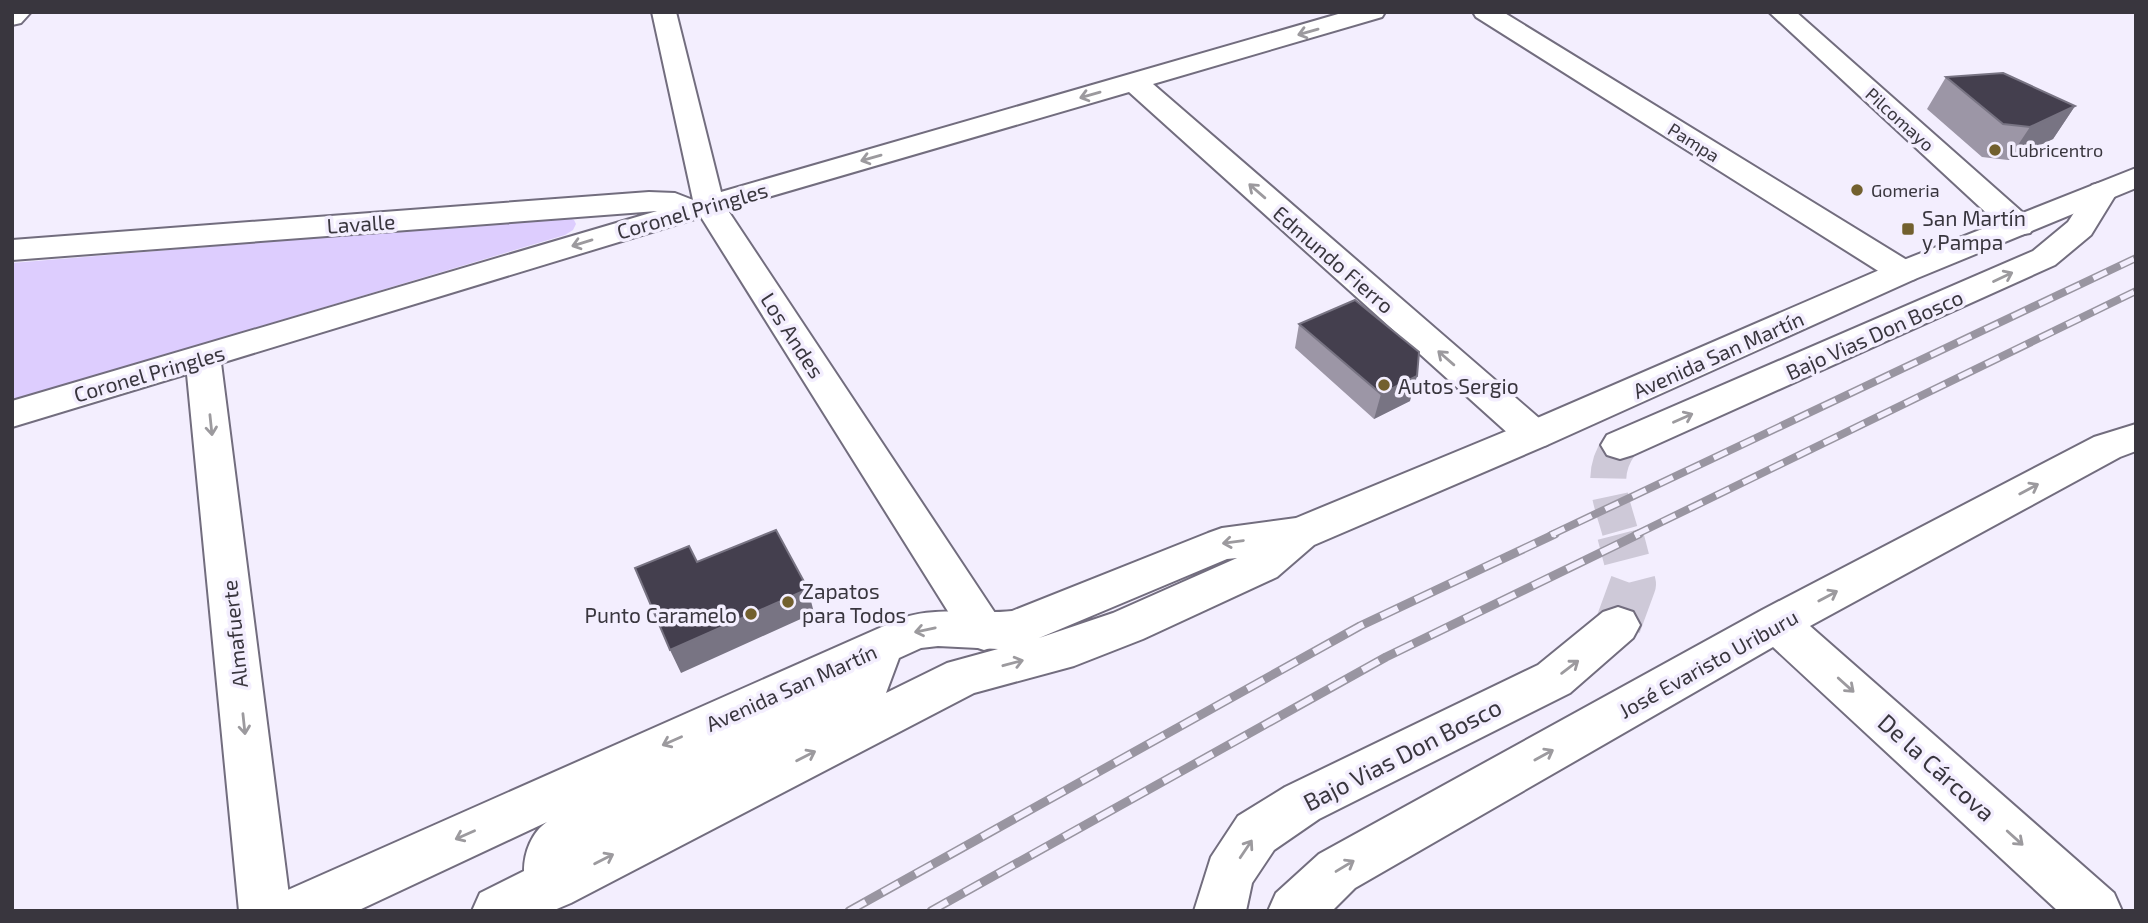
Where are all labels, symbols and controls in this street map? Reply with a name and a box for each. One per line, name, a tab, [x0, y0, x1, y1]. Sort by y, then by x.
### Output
one-way arrow	[1297, 26, 1319, 39]
street label: Pilcomayo	[1861, 83, 1939, 155]
one-way arrow	[1079, 90, 1101, 103]
street label: Pampa	[1664, 118, 1724, 166]
place label: Lubricentro	[2009, 139, 2103, 161]
marker: Lubricentro	[1987, 142, 2003, 158]
one-way arrow	[860, 153, 882, 166]
street label: Coronel Pringles	[614, 176, 770, 244]
place label: Gomeria	[1871, 179, 1940, 201]
marker: Gomeria	[1849, 182, 1865, 198]
one-way arrow	[1248, 183, 1266, 199]
street label: Edmundo Fierro	[1269, 200, 1399, 318]
place label: San Martín y Pampa	[1922, 205, 2026, 254]
street label: Lavalle	[326, 208, 396, 238]
marker: San Martín y Pampa	[1900, 221, 1916, 237]
one-way arrow	[571, 237, 593, 250]
one-way arrow	[1992, 270, 2013, 283]
street label: Bajo Vias Don Bosco	[1782, 284, 1967, 385]
street label: Los Andes	[756, 288, 830, 382]
street label: Avenida San Martín	[1629, 305, 1807, 403]
street label: Coronel Pringles	[71, 339, 227, 407]
one-way arrow	[1438, 349, 1455, 366]
place label: Autos Sergio	[1398, 373, 1519, 398]
marker: Autos Sergio	[1376, 377, 1392, 393]
one-way arrow	[1672, 411, 1693, 424]
one-way arrow	[204, 413, 217, 436]
one-way arrow	[2018, 482, 2038, 496]
one-way arrow	[1222, 536, 1245, 549]
place label: Zapatos para Todos	[802, 578, 906, 627]
street label: Almafuerte	[216, 579, 252, 689]
one-way arrow	[1817, 589, 1838, 602]
marker: Zapatos para Todos	[780, 594, 796, 610]
place label: Punto Caramelo	[585, 602, 737, 627]
street label: José Evaristo Uriburu	[1614, 603, 1802, 723]
marker: Punto Caramelo	[743, 606, 759, 622]
one-way arrow	[914, 624, 937, 638]
street label: Avenida San Martín	[702, 638, 880, 736]
one-way arrow	[1001, 656, 1024, 669]
one-way arrow	[1560, 660, 1579, 675]
one-way arrow	[1837, 677, 1854, 694]
street label: Bajo Vias Don Bosco	[1298, 691, 1506, 817]
street label: De la Cárcova	[1873, 707, 2001, 827]
one-way arrow	[238, 712, 251, 735]
one-way arrow	[662, 735, 683, 748]
one-way arrow	[795, 748, 816, 762]
one-way arrow	[1533, 748, 1553, 762]
one-way arrow	[455, 829, 476, 842]
one-way arrow	[2006, 830, 2024, 846]
one-way arrow	[1238, 840, 1253, 859]
one-way arrow	[593, 852, 613, 866]
one-way arrow	[1335, 859, 1355, 873]

